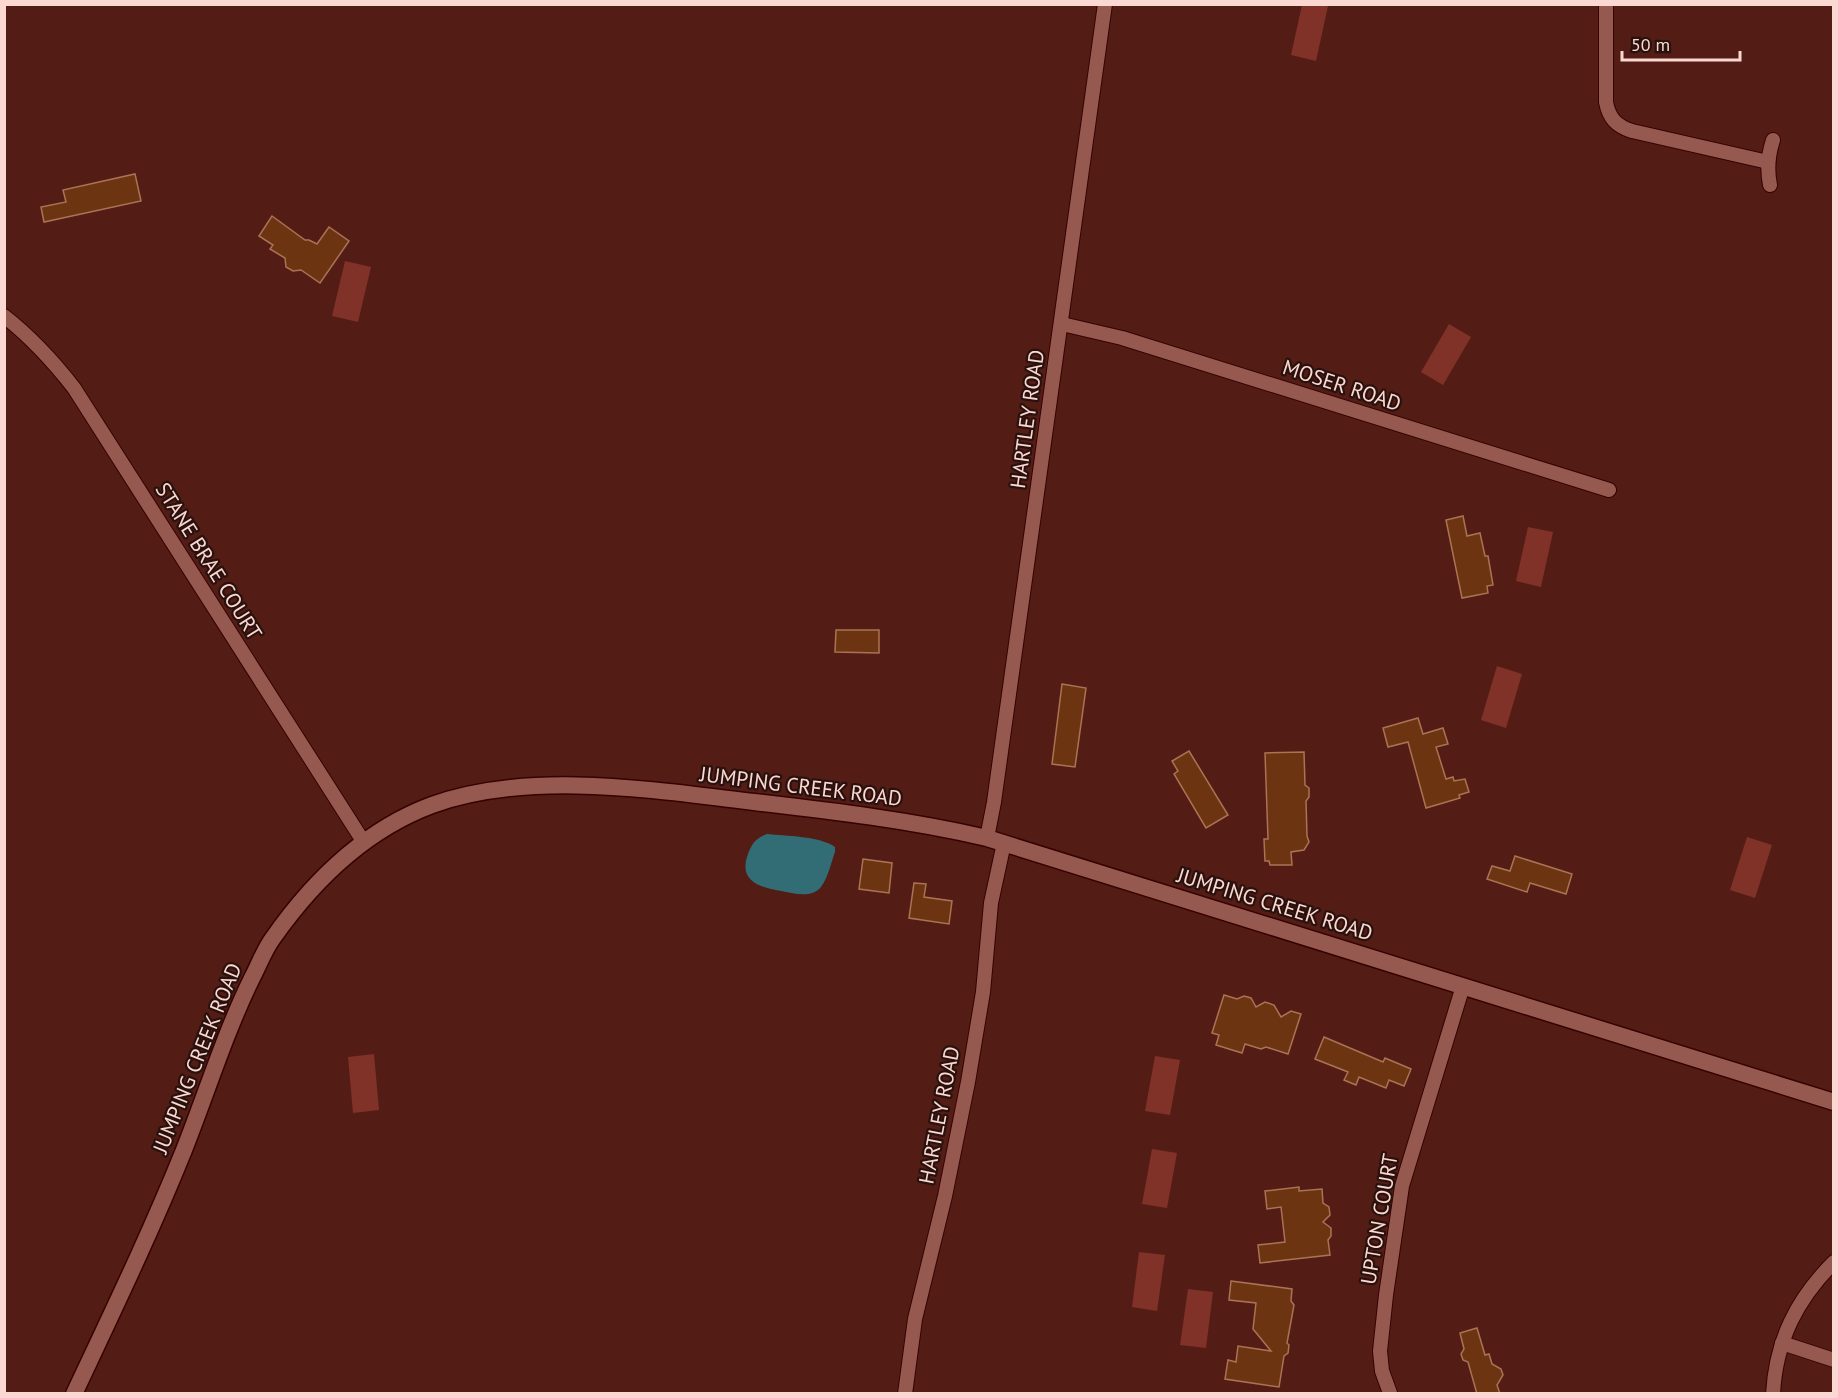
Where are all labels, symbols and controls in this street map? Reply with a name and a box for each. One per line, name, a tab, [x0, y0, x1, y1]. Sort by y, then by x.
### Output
scale bar	[1622, 24, 1740, 62]
text: 50 m	[1631, 33, 1670, 56]
street label: HARTLEY ROAD	[1004, 348, 1050, 490]
street label: MOSER ROAD	[1279, 353, 1405, 417]
street label: STANE BRAE COURT	[150, 477, 268, 645]
street label: JUMPING CREEK ROAD	[698, 760, 903, 812]
street label: JUMPING CREEK ROAD	[1173, 861, 1376, 947]
street label: JUMPING CREEK ROAD	[146, 959, 248, 1158]
street label: HARTLEY ROAD	[912, 1044, 966, 1186]
street label: UPTON COURT	[1354, 1151, 1404, 1286]

